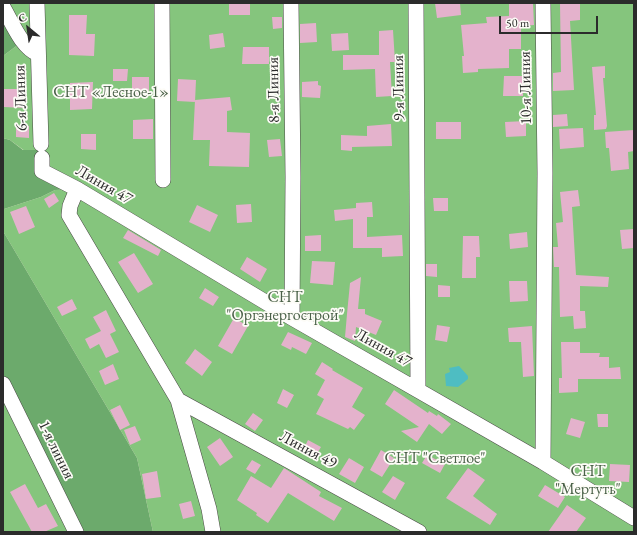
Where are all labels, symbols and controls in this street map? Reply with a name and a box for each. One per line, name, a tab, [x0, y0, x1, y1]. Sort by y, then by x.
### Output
north arrow	[8, 8, 48, 48]
scale bar	[501, 8, 600, 34]
text: С	[15, 9, 29, 26]
text: 50 m	[506, 15, 529, 31]
street label: 10-я Линия	[516, 51, 536, 125]
street label: 9-я Линия	[389, 55, 409, 121]
street label: 8-я Линия	[264, 57, 284, 123]
street label: 6-я Линия	[10, 65, 32, 131]
park label: СНТ «Лесное-1»	[53, 83, 169, 103]
street label: Линия 47	[72, 161, 136, 209]
park label: СНТ "Оргэнергострой"	[226, 288, 344, 326]
street label: Линия 47	[351, 324, 415, 372]
street label: 1-я линия	[34, 418, 78, 482]
street label: Линия 49	[276, 427, 340, 473]
park label: СНТ "Светлое"	[384, 449, 486, 469]
park label: СНТ "Мертуть"	[555, 462, 621, 500]

